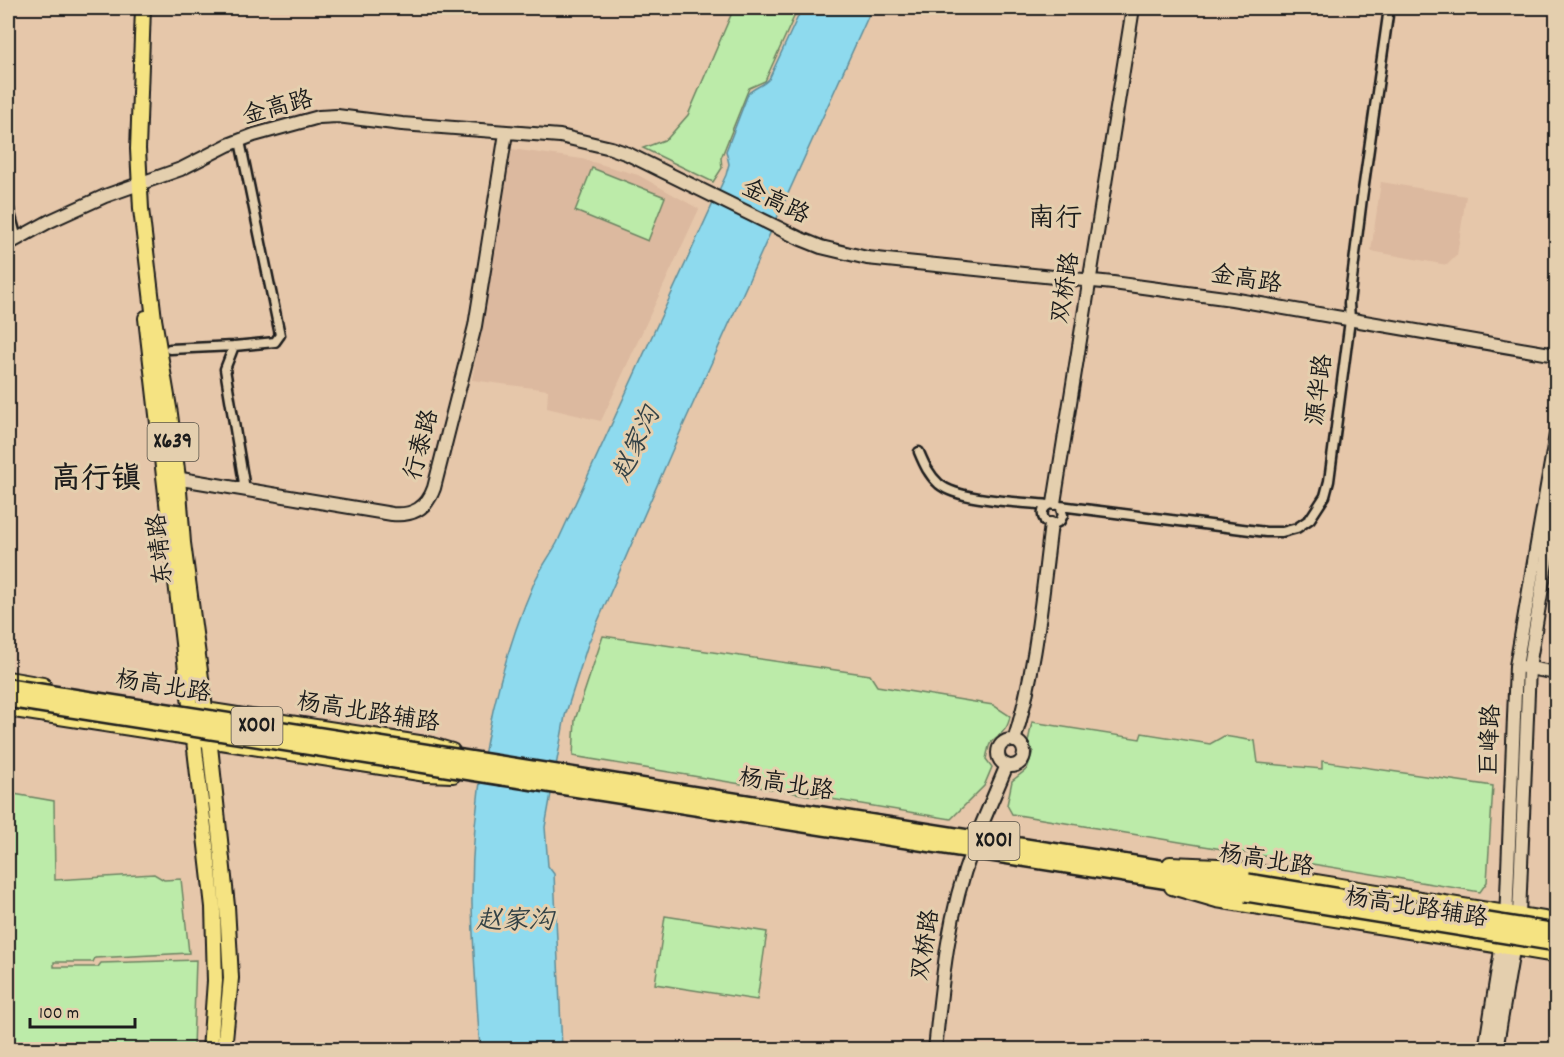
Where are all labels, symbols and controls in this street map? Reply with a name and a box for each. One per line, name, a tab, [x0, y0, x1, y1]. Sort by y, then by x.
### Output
street label: 金高路	[239, 83, 317, 135]
street label: 金高路	[735, 172, 815, 234]
district label: 南行	[1028, 201, 1082, 240]
street label: 双桥路	[1045, 250, 1089, 326]
street label: 金高路	[1208, 259, 1284, 303]
street label: 源华路	[1300, 352, 1342, 428]
water label: 赵家沟	[605, 400, 672, 488]
street label: 行泰路	[397, 406, 449, 484]
road number: X639	[148, 423, 198, 461]
district label: 高行镇	[51, 460, 141, 503]
street label: 东靖路	[141, 511, 183, 587]
street label: 杨高北路	[113, 664, 213, 712]
street label: 杨高北路辅路	[294, 686, 442, 742]
street label: 巨峰路	[1474, 703, 1510, 777]
road number: X001	[232, 707, 282, 745]
street label: 杨高北路	[736, 762, 836, 810]
road number: X001	[968, 822, 1020, 860]
street label: 杨高北路	[1216, 838, 1316, 886]
street label: 杨高北路辅路	[1342, 881, 1490, 937]
water label: 赵家沟	[476, 904, 556, 941]
street label: 双桥路	[905, 907, 949, 983]
scale bar	[30, 991, 135, 1029]
text: 100 m	[39, 1002, 79, 1027]

